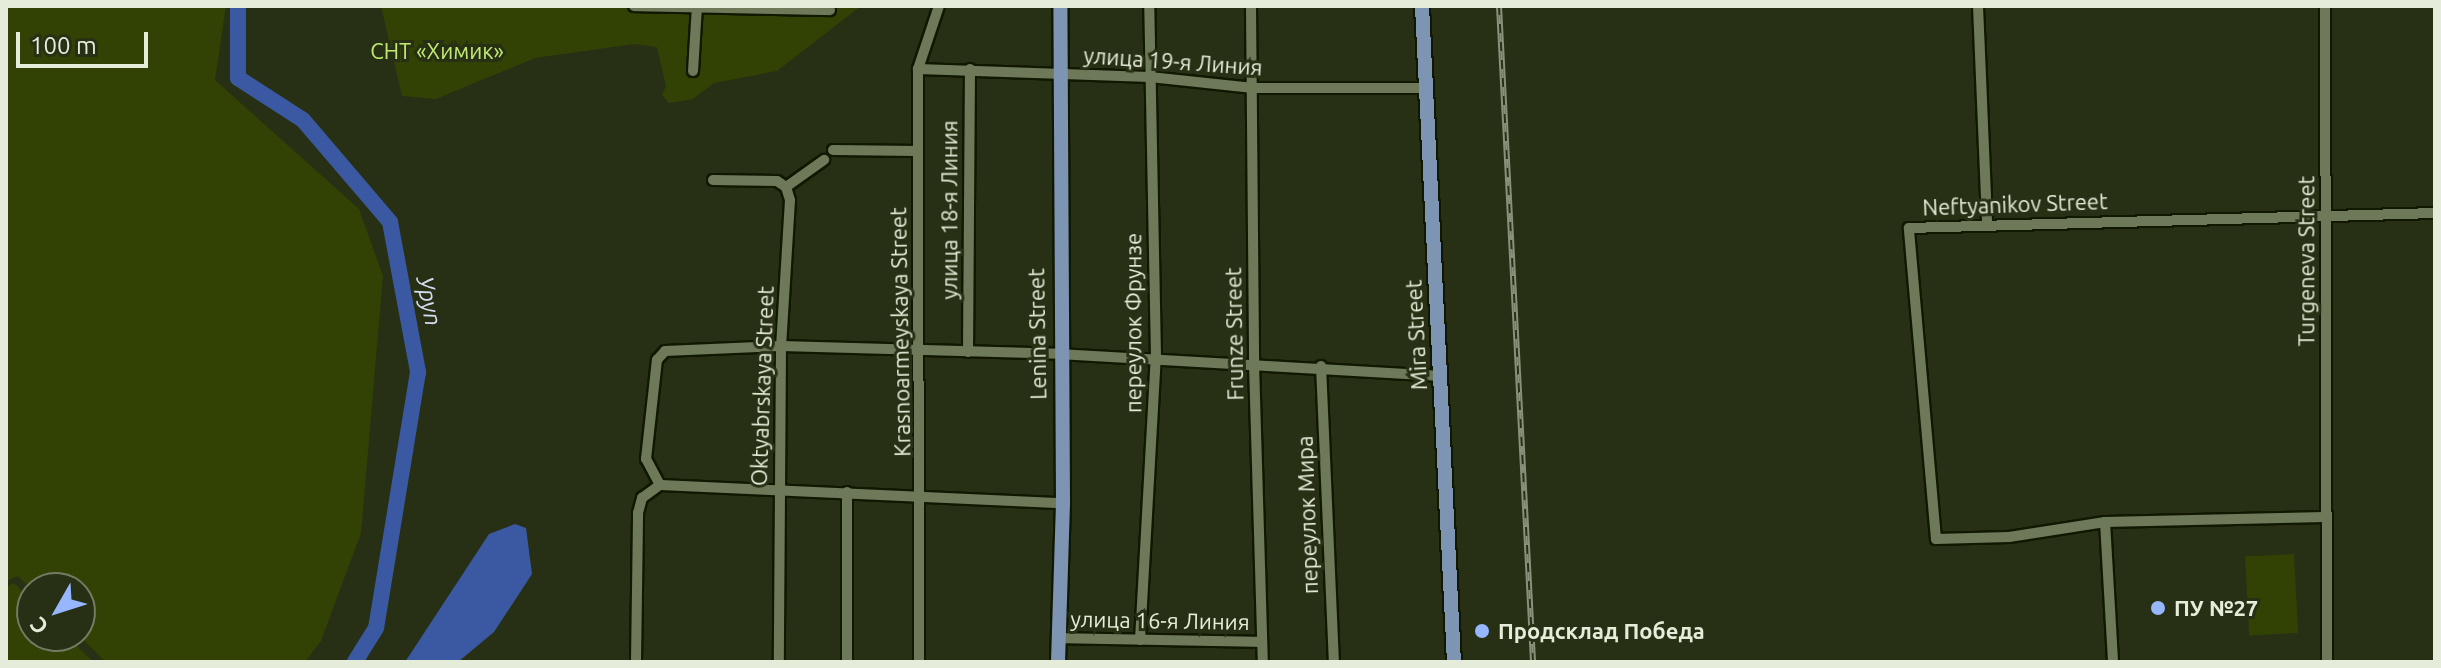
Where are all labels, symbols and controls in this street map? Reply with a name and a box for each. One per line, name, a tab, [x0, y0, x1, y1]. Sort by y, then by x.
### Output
scale bar	[20, 16, 152, 66]
text: 100 m	[30, 32, 97, 59]
park label: СНТ «Химик»	[370, 38, 504, 64]
street label: улица 19-я Линия	[1083, 42, 1263, 80]
street label: улица 18-я Линия	[936, 120, 962, 300]
street label: Turgeneva Street	[2293, 176, 2319, 346]
street label: Neftyanikov Street	[1922, 188, 2108, 220]
street label: Krasnoarmeyskaya Street	[885, 207, 915, 457]
street label: переулок Фрунзе	[1120, 233, 1146, 413]
street label: Frunze Street	[1220, 267, 1248, 401]
street label: Lenina Street	[1023, 268, 1051, 400]
water label: Уруп	[410, 274, 448, 328]
street label: Mira Street	[1400, 279, 1432, 391]
street label: Oktyabrskaya Street	[745, 286, 779, 486]
street label: переулок Мира	[1291, 435, 1323, 595]
north arrow	[16, 572, 96, 652]
place label: ПУ №27	[2174, 595, 2258, 621]
marker: ПУ №27	[2149, 599, 2167, 617]
street label: улица 16-я Линия	[1070, 605, 1250, 635]
text: С	[24, 613, 53, 639]
place label: Продсклад Победа	[1498, 618, 1705, 644]
marker: Продсклад Победа	[1473, 622, 1491, 640]

